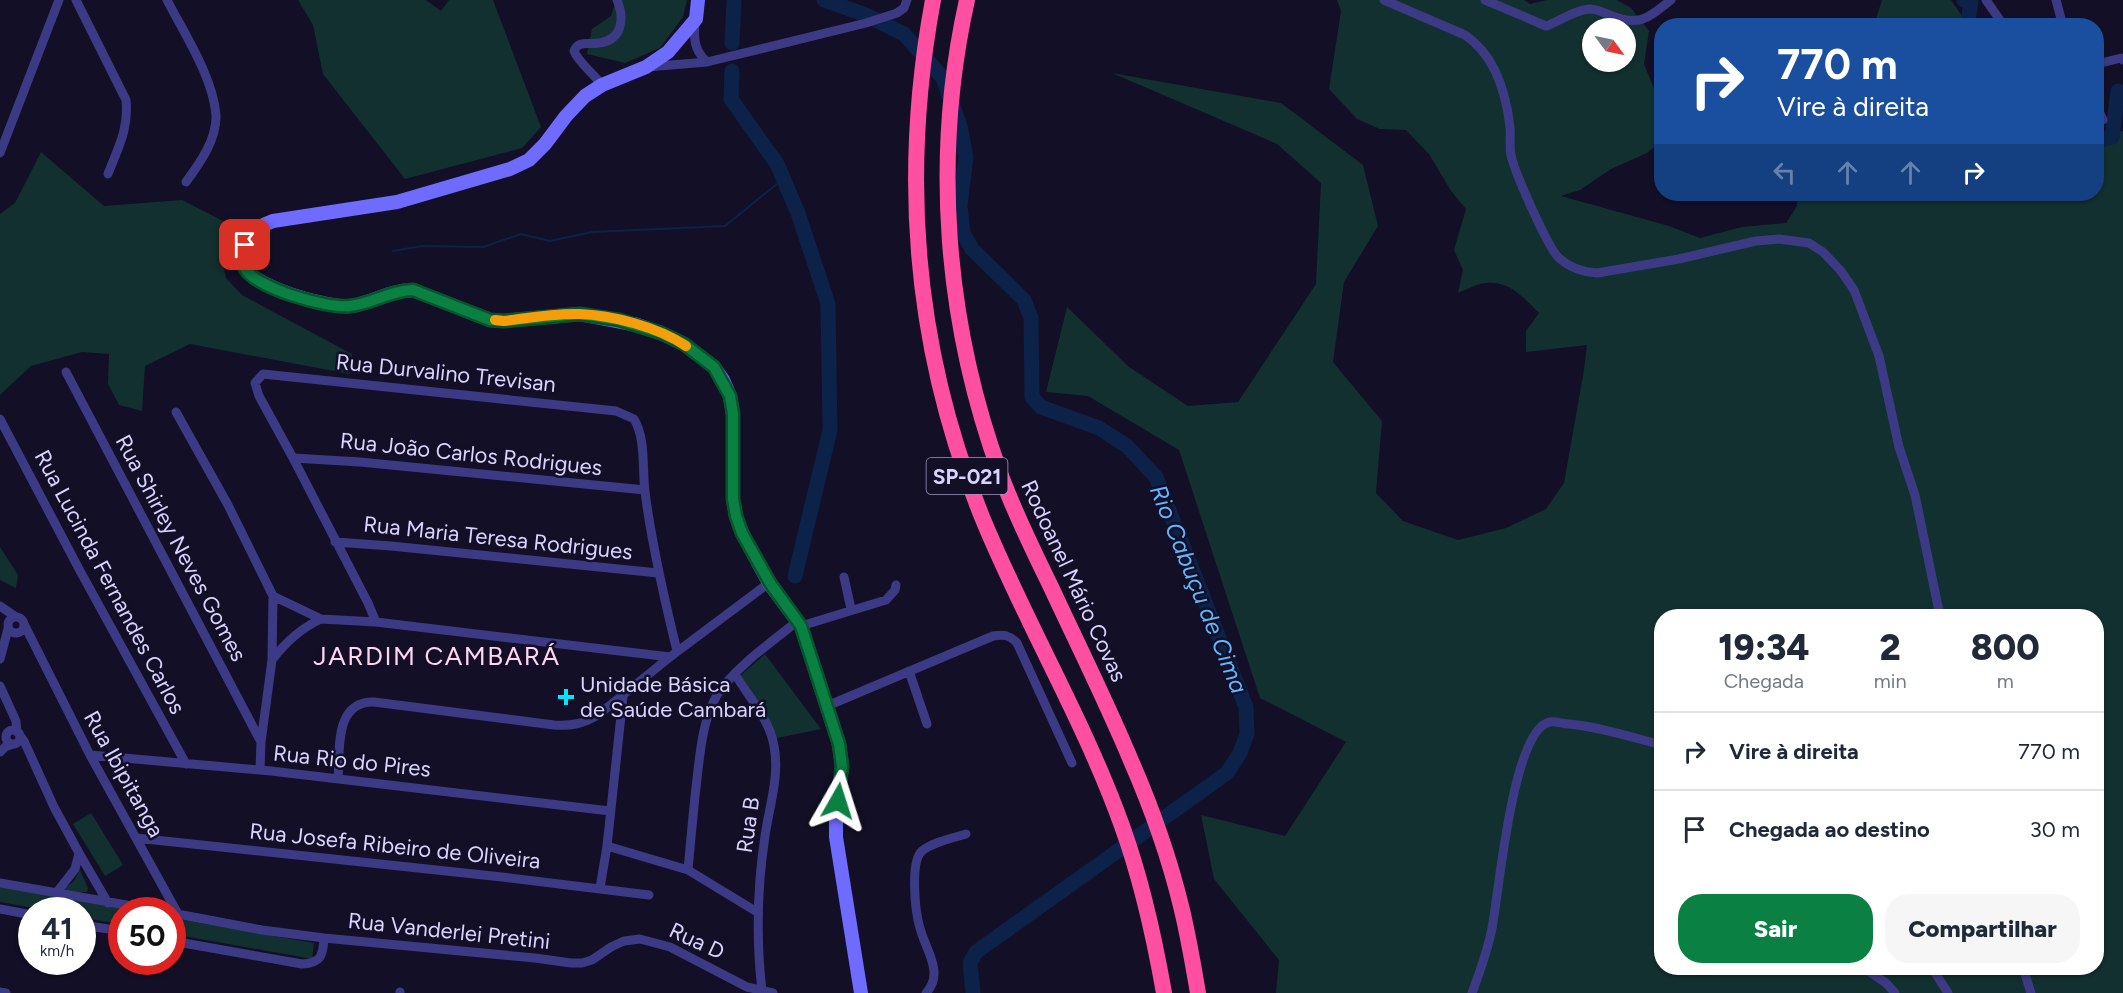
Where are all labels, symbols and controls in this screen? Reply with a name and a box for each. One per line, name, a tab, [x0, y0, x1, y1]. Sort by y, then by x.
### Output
north arrow	[1582, 18, 1636, 72]
map controls	[1582, 18, 1636, 72]
text: 770 m	[1777, 39, 1898, 90]
icon: right	[1678, 42, 1756, 120]
text: Vire à direita	[1777, 90, 1929, 123]
icon: left	[1768, 156, 1801, 189]
icon: ahead	[1831, 156, 1864, 189]
icon: ahead	[1894, 156, 1927, 189]
icon: right	[1957, 156, 1990, 189]
pin	[219, 219, 270, 270]
icon: arrive	[228, 228, 261, 261]
street label: Rua Durvalino Trevisan	[335, 348, 557, 398]
street label: Rua João Carlos Rodrigues	[339, 427, 603, 481]
street label: Rua Shirley Neves Gomes	[110, 430, 252, 666]
street label: Rua Lucinda Fernandes Carlos	[29, 445, 191, 719]
road number: SP-021	[926, 458, 1008, 494]
street label: Rodoanel Mário Covas	[1015, 476, 1133, 686]
water label: Rio Cabuçu de Cima	[1144, 481, 1254, 697]
street label: Rua Maria Teresa Rodrigues	[362, 510, 634, 566]
text: 19:34	[1718, 626, 1810, 669]
text: 2	[1880, 626, 1901, 669]
text: 800	[1971, 626, 2040, 669]
district label: JARDIM CAMBARÁ	[313, 640, 561, 672]
text: Chegada	[1724, 669, 1804, 693]
text: min	[1874, 669, 1907, 693]
text: m	[1997, 669, 2014, 693]
place label: Unidade Básica de Saúde Cambará	[580, 671, 766, 723]
marker: Unidade Básica de Saúde Cambará	[557, 688, 575, 706]
street label: Rua Ibipitanga	[78, 706, 170, 842]
icon: right	[1678, 735, 1711, 768]
text: Vire à direita	[1729, 738, 1859, 765]
text: 770 m	[2018, 738, 2080, 765]
street label: Rua Rio do Pires	[272, 739, 432, 783]
position arrow	[806, 769, 870, 833]
street label: Rua B	[731, 795, 765, 855]
icon: arrive	[1678, 813, 1711, 846]
text: Chegada ao destino	[1729, 816, 1930, 843]
text: 30 m	[2030, 816, 2080, 843]
street label: Rua Josefa Ribeiro de Oliveira	[248, 817, 542, 875]
button: Sair	[1678, 894, 1873, 963]
button: Compartilhar	[1885, 894, 2080, 963]
speed limit sign: 50	[108, 897, 186, 975]
street label: Rua Vanderlei Pretini	[347, 907, 551, 955]
text: 41	[41, 910, 73, 947]
street label: Rua D	[665, 917, 729, 965]
text: km/h	[40, 942, 74, 960]

